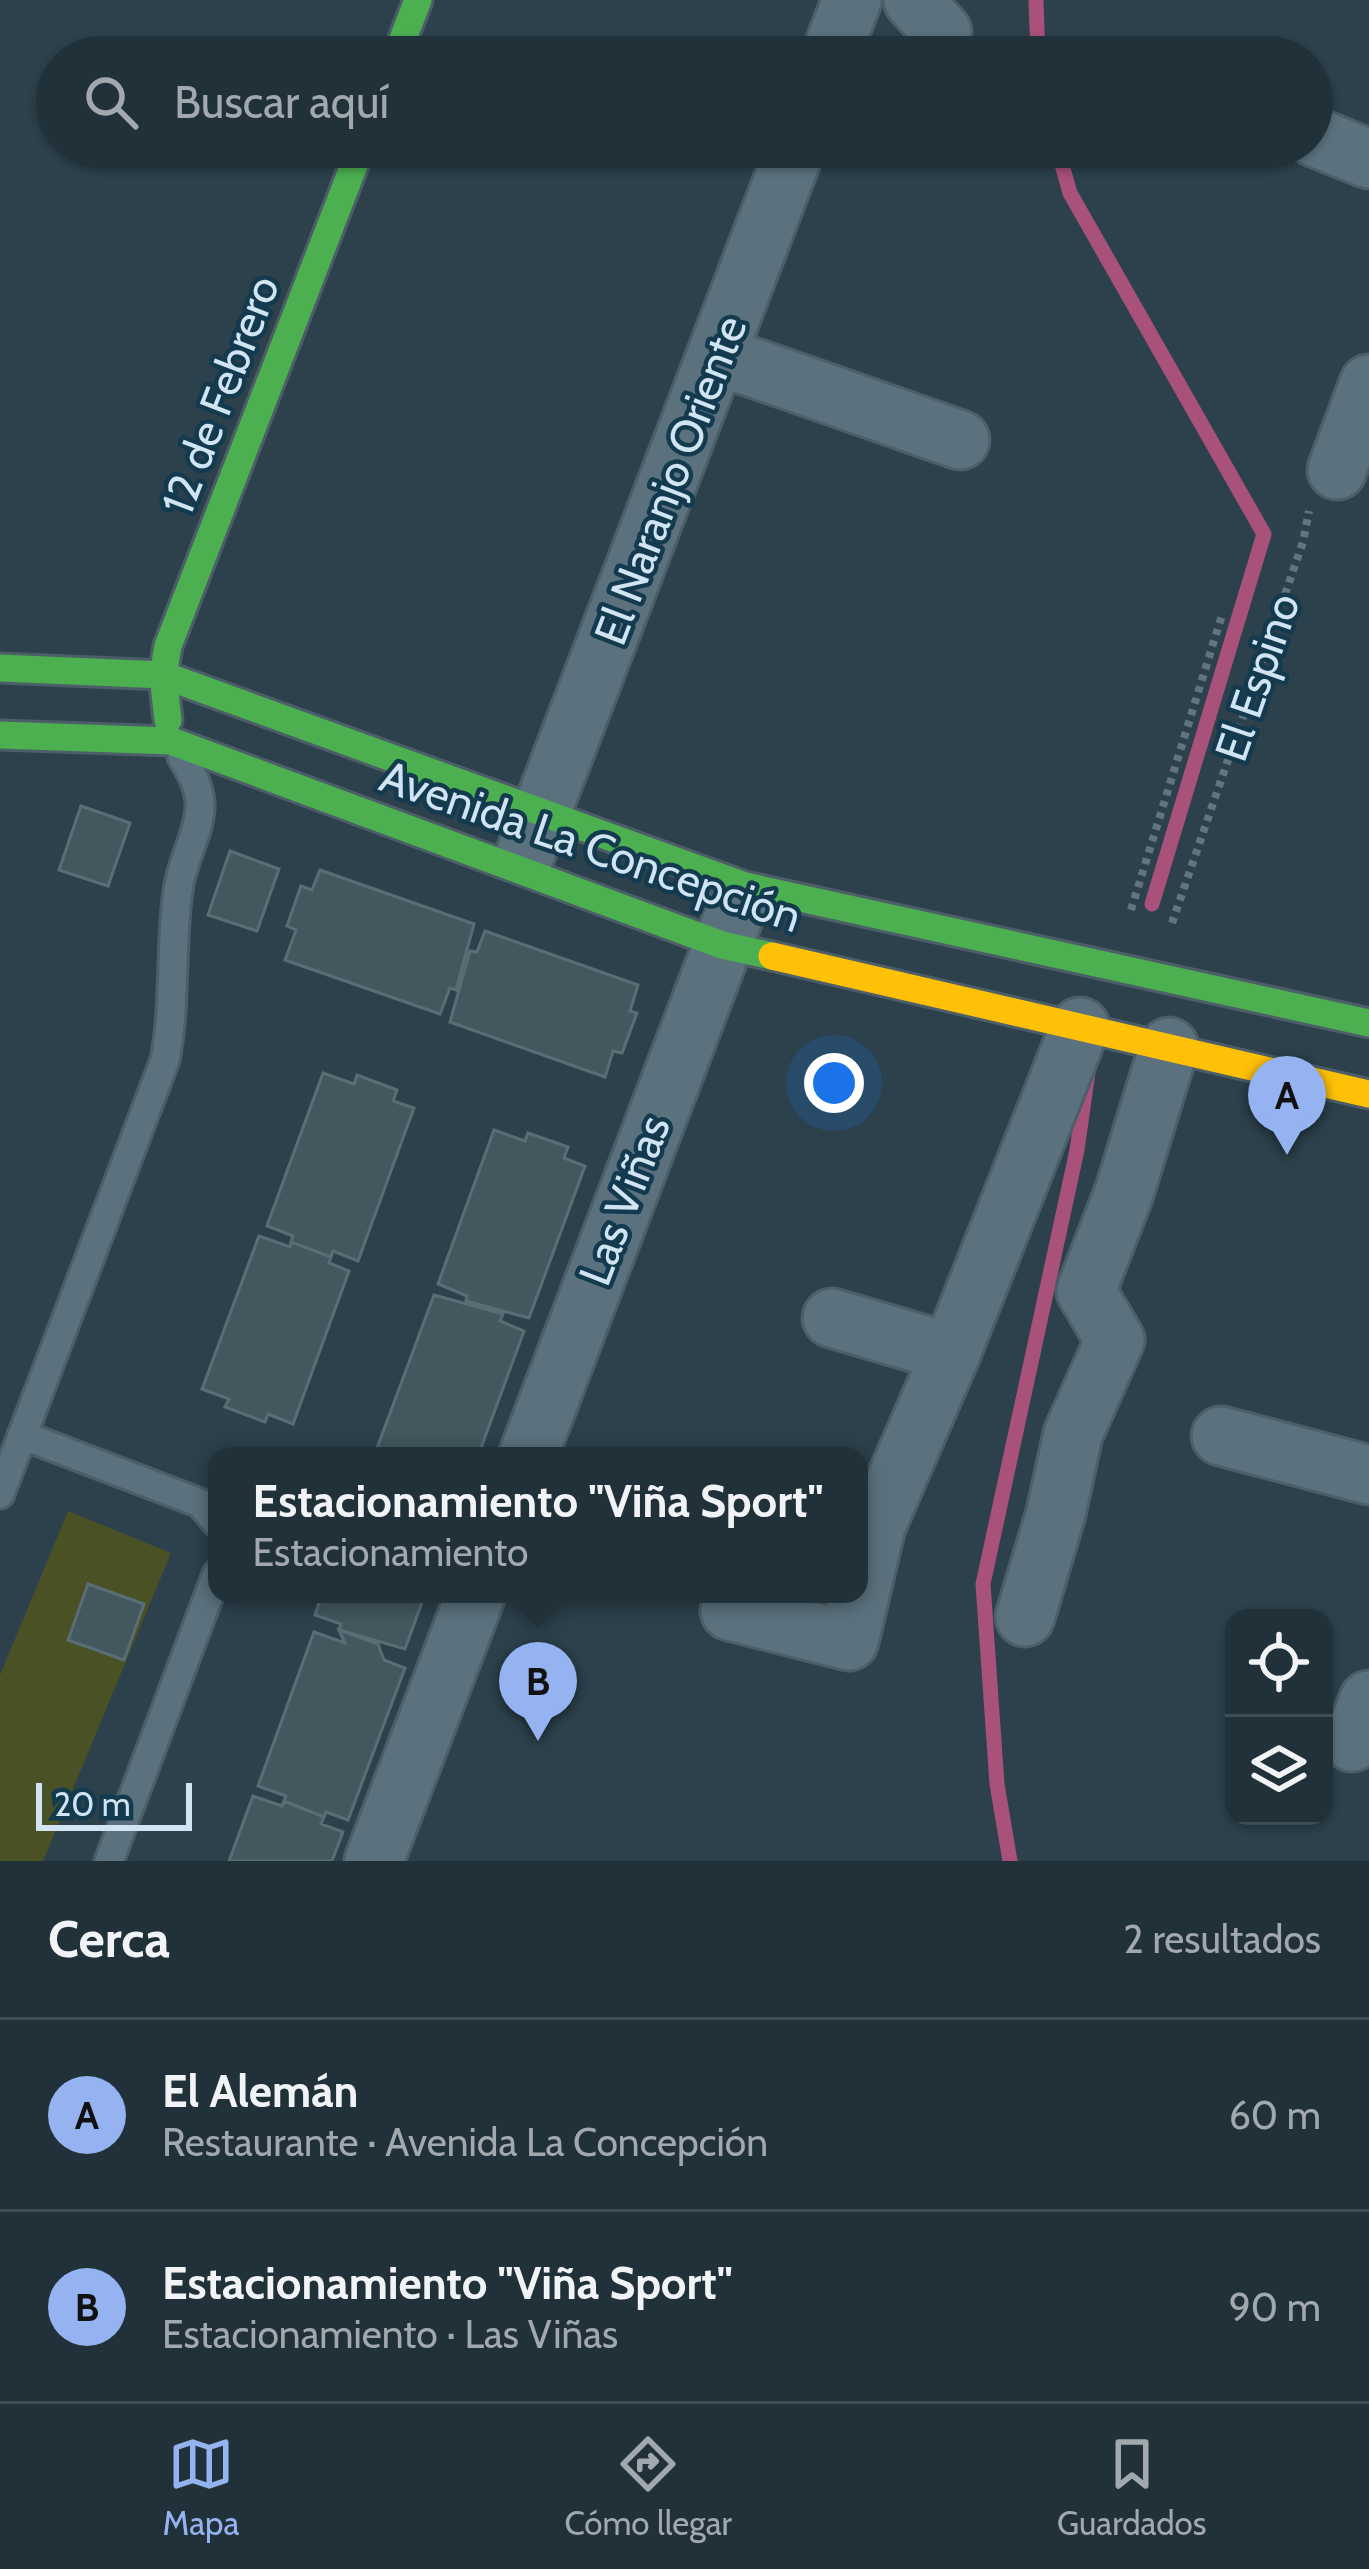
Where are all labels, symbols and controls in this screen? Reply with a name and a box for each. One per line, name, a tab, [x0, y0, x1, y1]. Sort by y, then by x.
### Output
search box	[36, 36, 1333, 168]
icon: search	[78, 69, 144, 135]
text: Buscar aquí	[174, 75, 389, 129]
street label: 12 de Febrero	[150, 268, 290, 522]
street label: El Naranjo Oriente	[583, 308, 757, 652]
street label: El Espino	[1203, 586, 1311, 768]
street label: Avenida La Concepción	[373, 749, 809, 943]
your location	[804, 1053, 864, 1113]
pin: A	[1248, 1056, 1326, 1155]
street label: Las Viñas	[567, 1108, 681, 1292]
popup	[208, 1447, 868, 1603]
text: Estacionamiento "Viña Sport"	[253, 1474, 823, 1528]
text: Estacionamiento	[253, 1528, 528, 1576]
map controls	[1225, 1609, 1333, 1825]
button: locate	[1225, 1609, 1333, 1717]
pin: B	[499, 1642, 577, 1741]
button: layers	[1225, 1717, 1333, 1825]
scale bar	[36, 1777, 192, 1830]
text: 20 m	[54, 1784, 131, 1824]
text: Cerca	[48, 1908, 170, 1970]
text: 2 resultados	[1123, 1915, 1321, 1963]
text: El Alemán	[162, 2064, 358, 2118]
text: A	[75, 2091, 99, 2139]
text: 60 m	[1229, 2091, 1321, 2139]
text: Restaurante · Avenida La Concepción	[162, 2118, 768, 2166]
text: Estacionamiento "Viña Sport"	[162, 2256, 733, 2310]
text: B	[75, 2283, 99, 2331]
text: 90 m	[1229, 2283, 1321, 2331]
text: Estacionamiento · Las Viñas	[162, 2310, 618, 2358]
tab: Mapa	[163, 2431, 239, 2543]
tab: Cómo llegar	[564, 2431, 732, 2543]
tab: Guardados	[1057, 2431, 1206, 2543]

